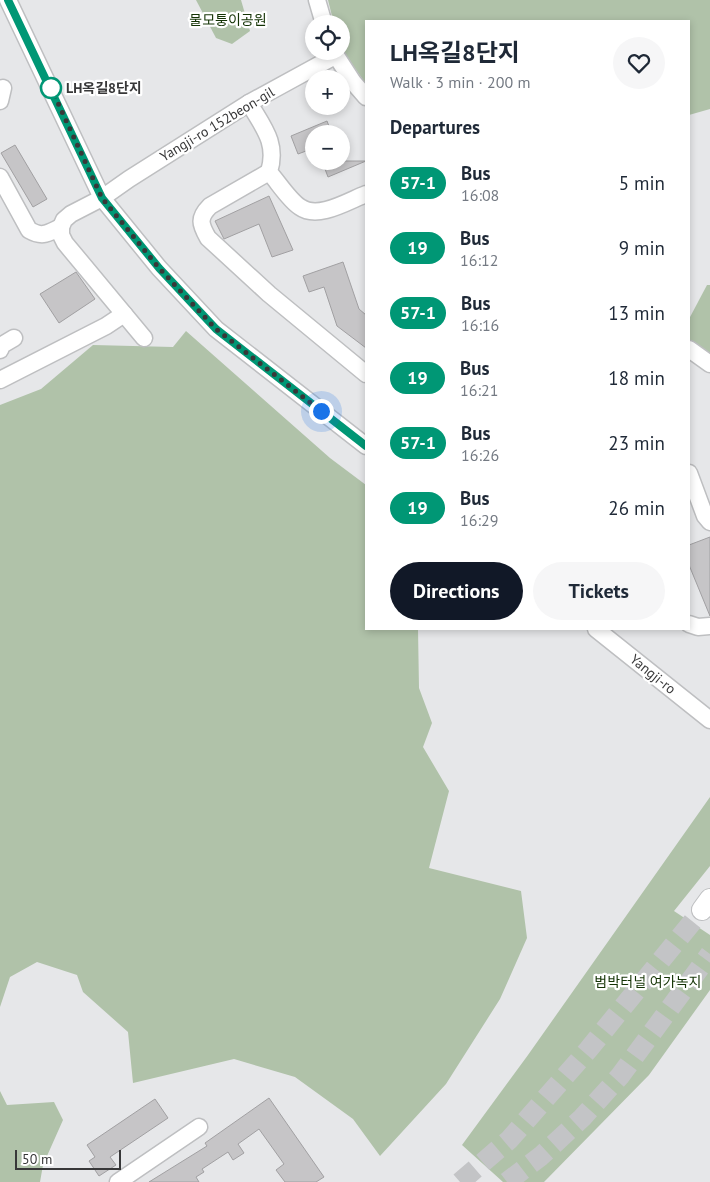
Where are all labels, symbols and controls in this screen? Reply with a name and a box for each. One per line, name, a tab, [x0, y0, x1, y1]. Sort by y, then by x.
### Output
park label: 물모퉁이공원	[189, 11, 267, 29]
map controls	[305, 15, 350, 170]
button: locate	[305, 15, 350, 60]
text: LH옥길8단지	[390, 37, 520, 68]
button: heart	[613, 37, 665, 89]
button: +	[305, 70, 350, 115]
text: Walk · 3 min · 200 m	[390, 72, 530, 92]
marker: LH옥길8단지	[40, 77, 62, 99]
place label: LH옥길8단지	[66, 79, 142, 97]
street label: Yangji-ro 152beon-gil	[156, 83, 278, 165]
text: Departures	[390, 115, 480, 139]
button: −	[305, 125, 350, 170]
text: Bus	[461, 161, 490, 185]
text: 57-1	[400, 171, 436, 194]
text: 5 min	[619, 171, 665, 195]
text: 16:08	[461, 185, 499, 205]
text: Bus	[460, 226, 489, 250]
text: 19	[407, 236, 428, 259]
text: 9 min	[619, 236, 665, 260]
text: 16:12	[460, 250, 498, 270]
text: Bus	[461, 291, 490, 315]
text: 57-1	[400, 301, 436, 324]
text: 13 min	[608, 301, 665, 325]
text: 16:16	[461, 315, 499, 335]
text: Bus	[460, 356, 489, 380]
text: 19	[407, 366, 428, 389]
text: 18 min	[608, 366, 665, 390]
text: 16:21	[460, 380, 498, 400]
your location	[309, 399, 334, 424]
text: Bus	[461, 421, 490, 445]
text: 57-1	[400, 431, 436, 454]
text: 23 min	[608, 431, 665, 455]
text: 16:26	[461, 445, 499, 465]
text: Bus	[460, 486, 489, 510]
text: 19	[407, 496, 428, 519]
text: 26 min	[608, 496, 665, 520]
text: 16:29	[460, 510, 498, 530]
button: Directions	[390, 562, 523, 620]
button: Tickets	[533, 562, 665, 620]
street label: Yangji-ro	[626, 650, 680, 698]
park label: 범박터널 여가녹지	[595, 973, 701, 991]
scale bar	[15, 1147, 121, 1170]
text: 50 m	[22, 1150, 52, 1168]

